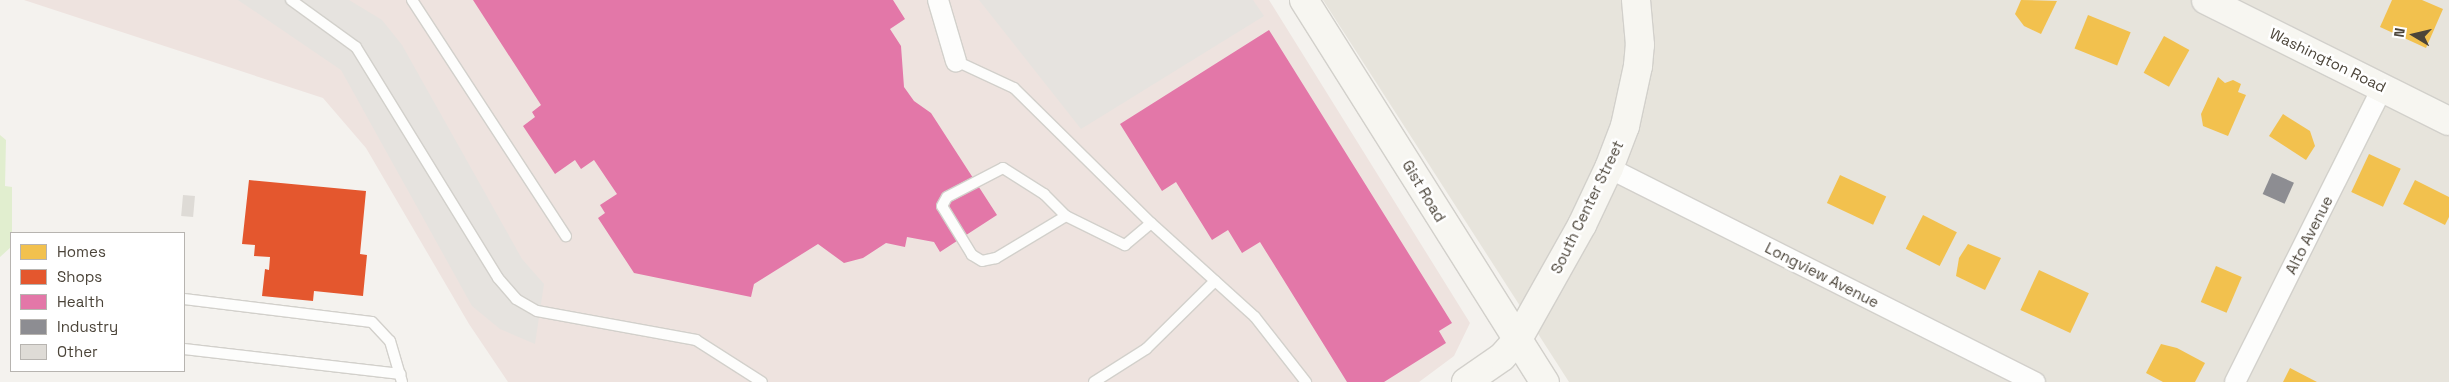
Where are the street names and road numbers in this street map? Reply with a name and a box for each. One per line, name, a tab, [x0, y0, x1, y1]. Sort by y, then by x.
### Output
street label: Washington Road	[2267, 24, 2389, 96]
street label: South Center Street	[1547, 137, 1627, 277]
street label: Gist Road	[1399, 157, 1449, 225]
street label: Alto Avenue	[2281, 193, 2337, 277]
street label: Longview Avenue	[1762, 238, 1882, 312]

